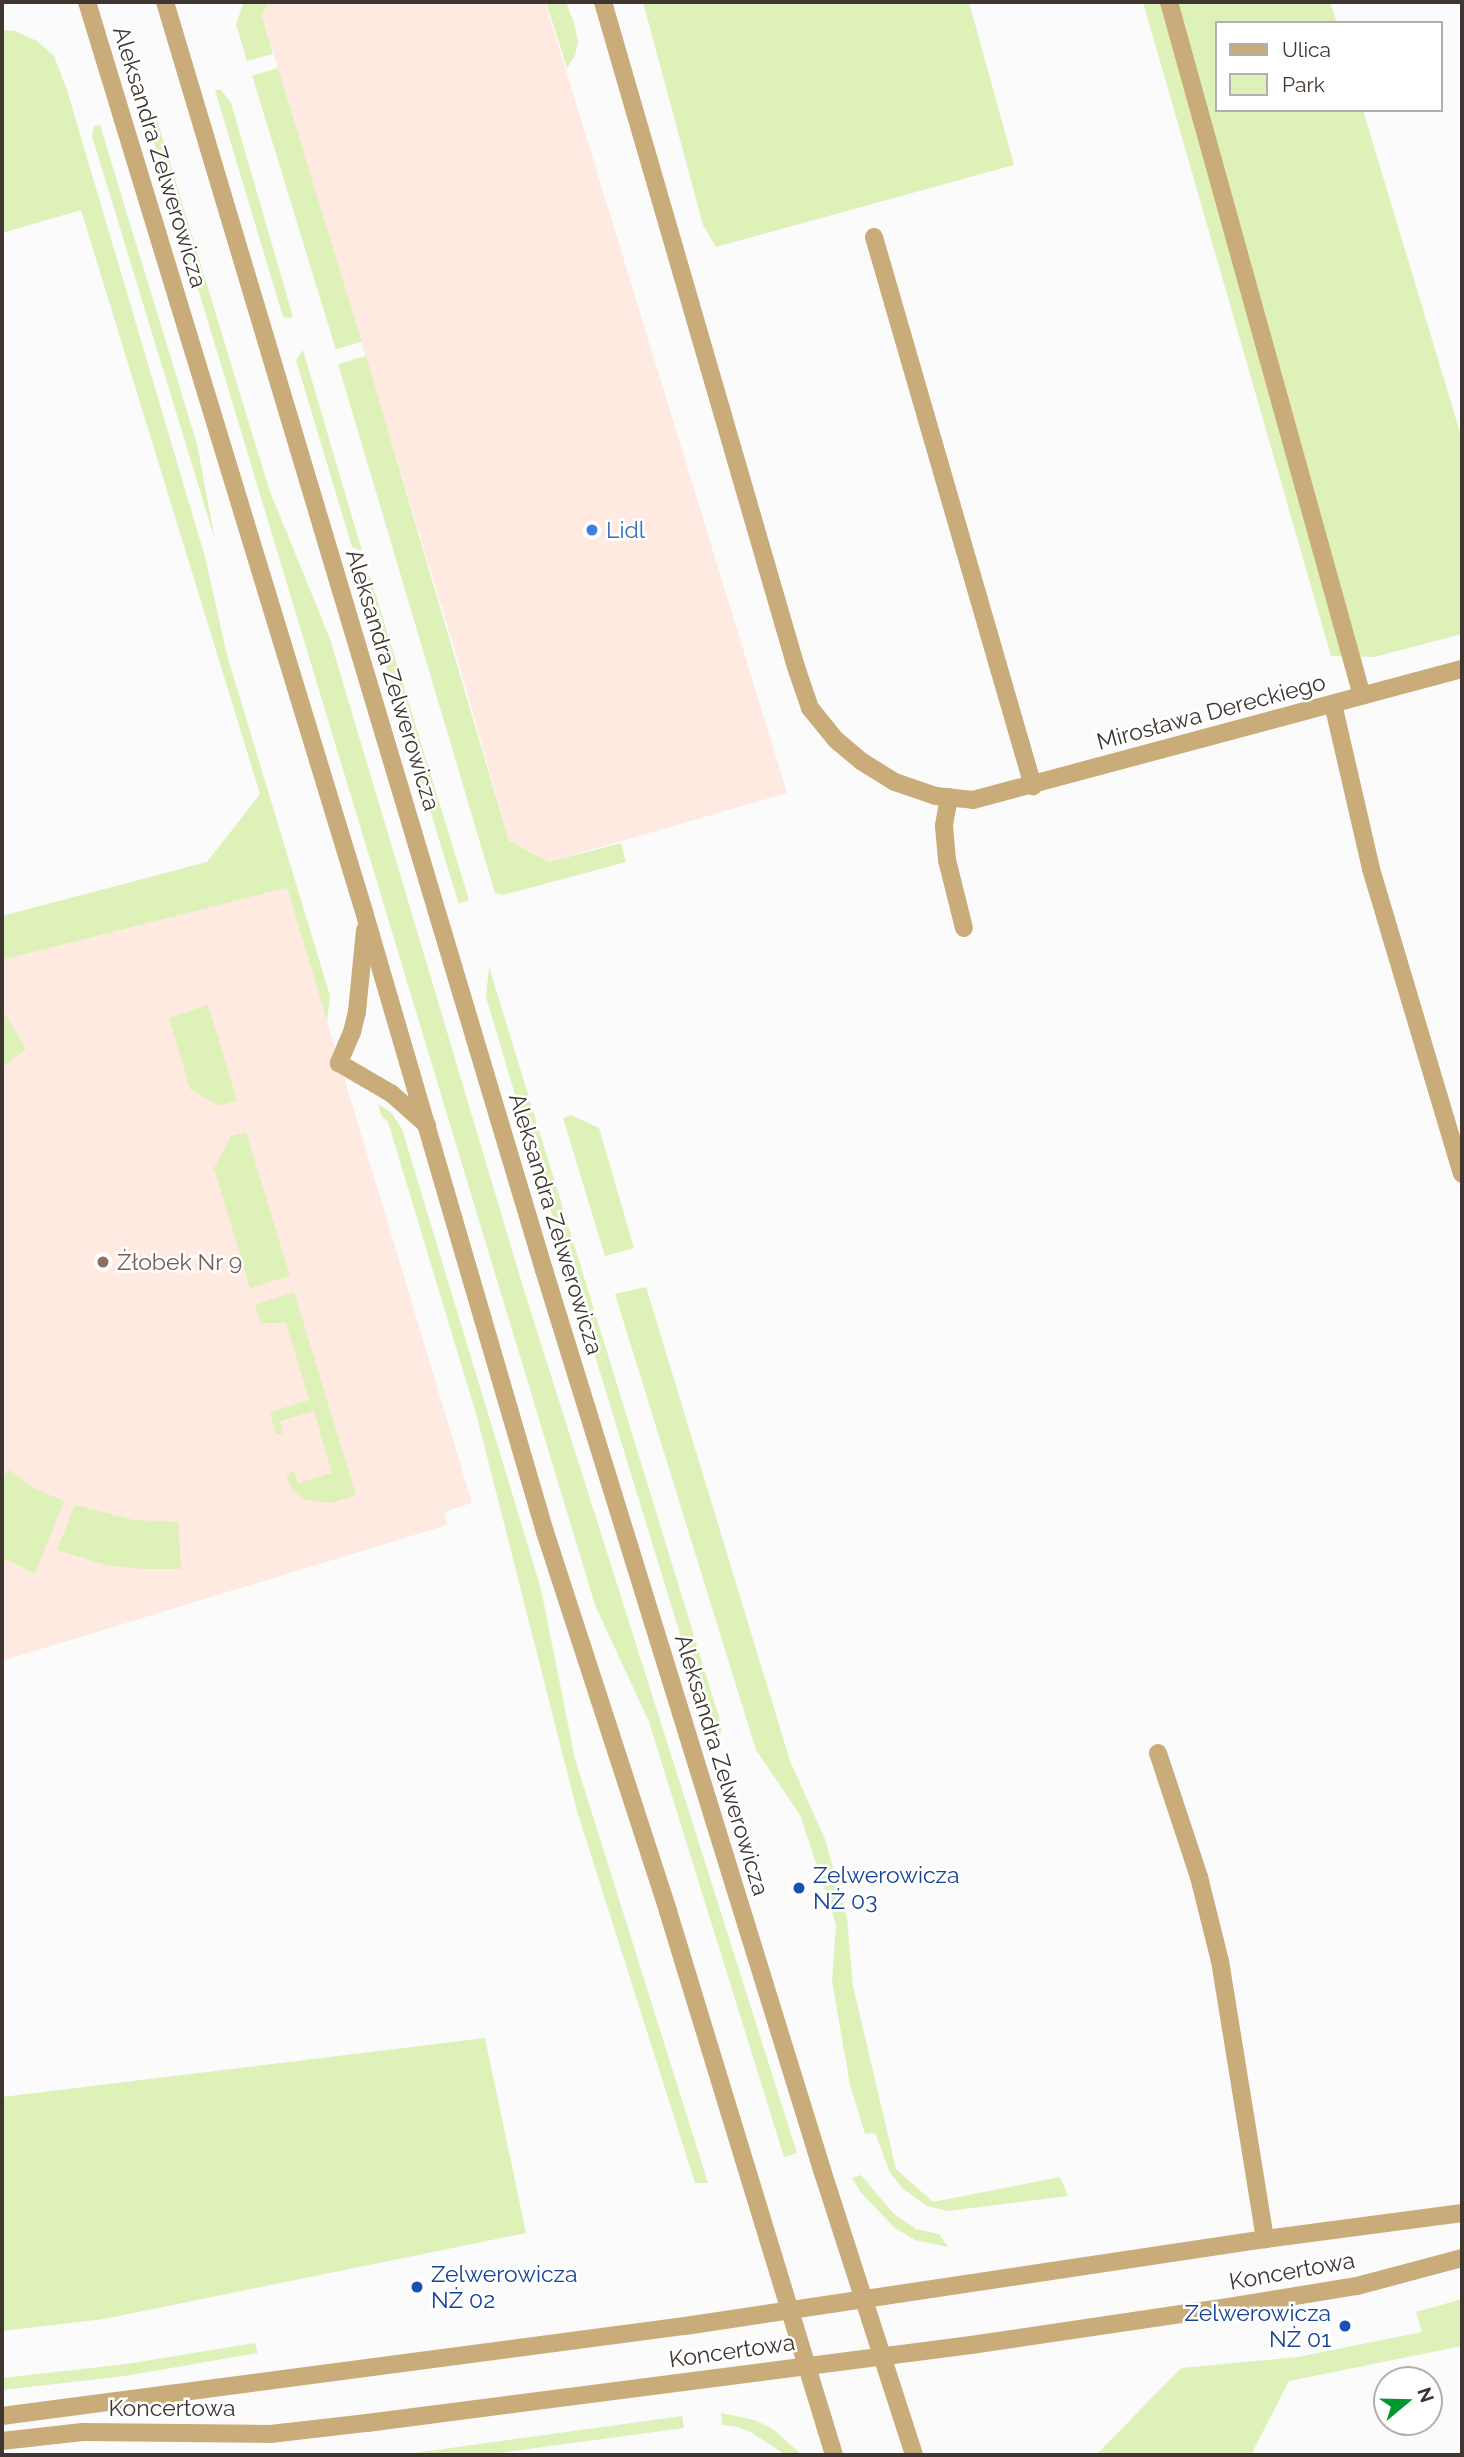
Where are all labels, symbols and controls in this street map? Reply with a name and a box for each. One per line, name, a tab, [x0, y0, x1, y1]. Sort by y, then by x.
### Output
legend	[1216, 21, 1443, 112]
street label: Aleksandra Zelwerowicza	[107, 23, 213, 291]
text: Ulica	[1282, 37, 1331, 62]
text: Park	[1282, 72, 1325, 97]
place label: Lidl	[606, 516, 645, 544]
marker: Lidl	[584, 522, 600, 538]
street label: Aleksandra Zelwerowicza	[340, 546, 446, 814]
street label: Mirosława Dereckiego	[1094, 668, 1328, 756]
street label: Aleksandra Zelwerowicza	[503, 1090, 609, 1358]
place label: Żłobek Nr 9	[117, 1248, 243, 1276]
marker: Żłobek Nr 9	[95, 1254, 111, 1270]
street label: Aleksandra Zelwerowicza	[669, 1631, 775, 1899]
place label: Zelwerowicza NŻ 03	[813, 1861, 959, 1915]
marker: Zelwerowicza NŻ 03	[791, 1880, 807, 1896]
street label: Koncertowa	[1227, 2246, 1357, 2296]
place label: Zelwerowicza NŻ 02	[431, 2260, 577, 2314]
marker: Zelwerowicza NŻ 02	[409, 2279, 425, 2295]
place label: Zelwerowicza NŻ 01	[1185, 2299, 1331, 2353]
marker: Zelwerowicza NŻ 01	[1337, 2318, 1353, 2334]
street label: Koncertowa	[667, 2328, 797, 2374]
north arrow	[1373, 2366, 1443, 2436]
text: N	[1413, 2384, 1439, 2405]
street label: Koncertowa	[109, 2394, 235, 2422]

